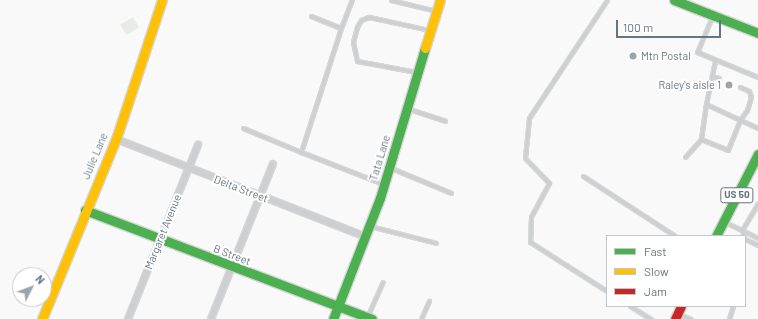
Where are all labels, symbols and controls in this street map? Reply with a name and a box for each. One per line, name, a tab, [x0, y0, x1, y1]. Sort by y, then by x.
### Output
scale bar	[618, 12, 723, 38]
text: 100 m	[623, 20, 653, 34]
place label: Mtn Postal	[641, 49, 691, 63]
marker: Mtn Postal	[628, 51, 638, 61]
place label: Raley's aisle 1	[659, 78, 721, 92]
marker: Raley's aisle 1	[724, 80, 734, 90]
street label: Julie Lane	[79, 131, 111, 181]
street label: Tata Lane	[367, 134, 393, 182]
street label: Delta Street	[212, 173, 270, 205]
road number: US 50	[720, 187, 754, 203]
street label: Margaret Avenue	[142, 193, 184, 271]
legend	[606, 235, 746, 307]
street label: B Street	[211, 242, 253, 268]
text: Fast	[644, 244, 667, 258]
text: Slow	[644, 264, 669, 278]
north arrow	[12, 267, 52, 307]
text: N	[33, 272, 48, 286]
text: Jam	[644, 284, 667, 298]

